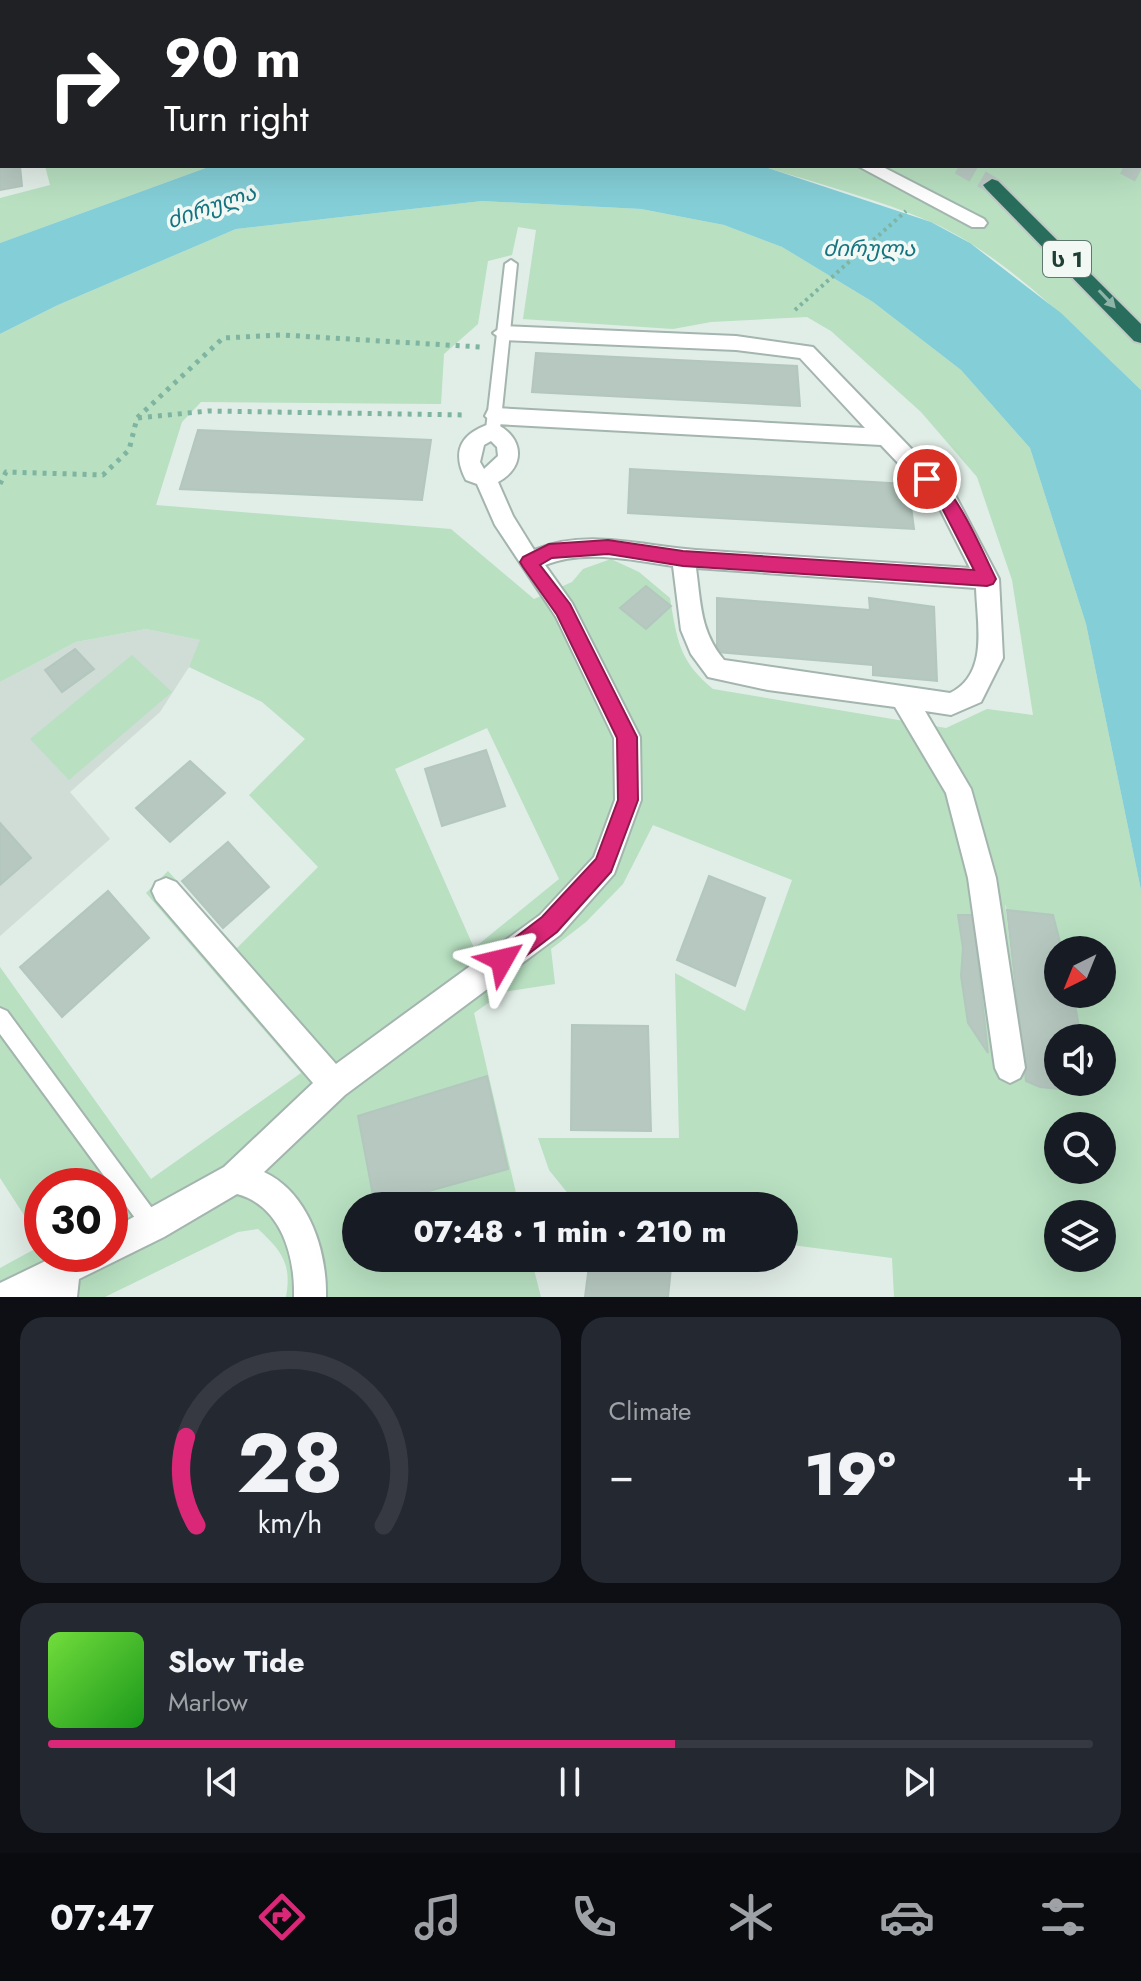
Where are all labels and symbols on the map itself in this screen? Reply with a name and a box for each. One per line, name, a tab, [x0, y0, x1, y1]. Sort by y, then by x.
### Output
water label: ძირულა	[162, 175, 261, 236]
water label: ძირულა	[823, 232, 916, 264]
road number: ს 1	[1043, 241, 1091, 277]
one-way arrow	[1097, 289, 1115, 308]
pin	[893, 445, 961, 513]
position arrow	[460, 918, 544, 1002]
north arrow	[1044, 936, 1116, 1008]
speed limit sign: 30	[24, 1168, 128, 1272]

